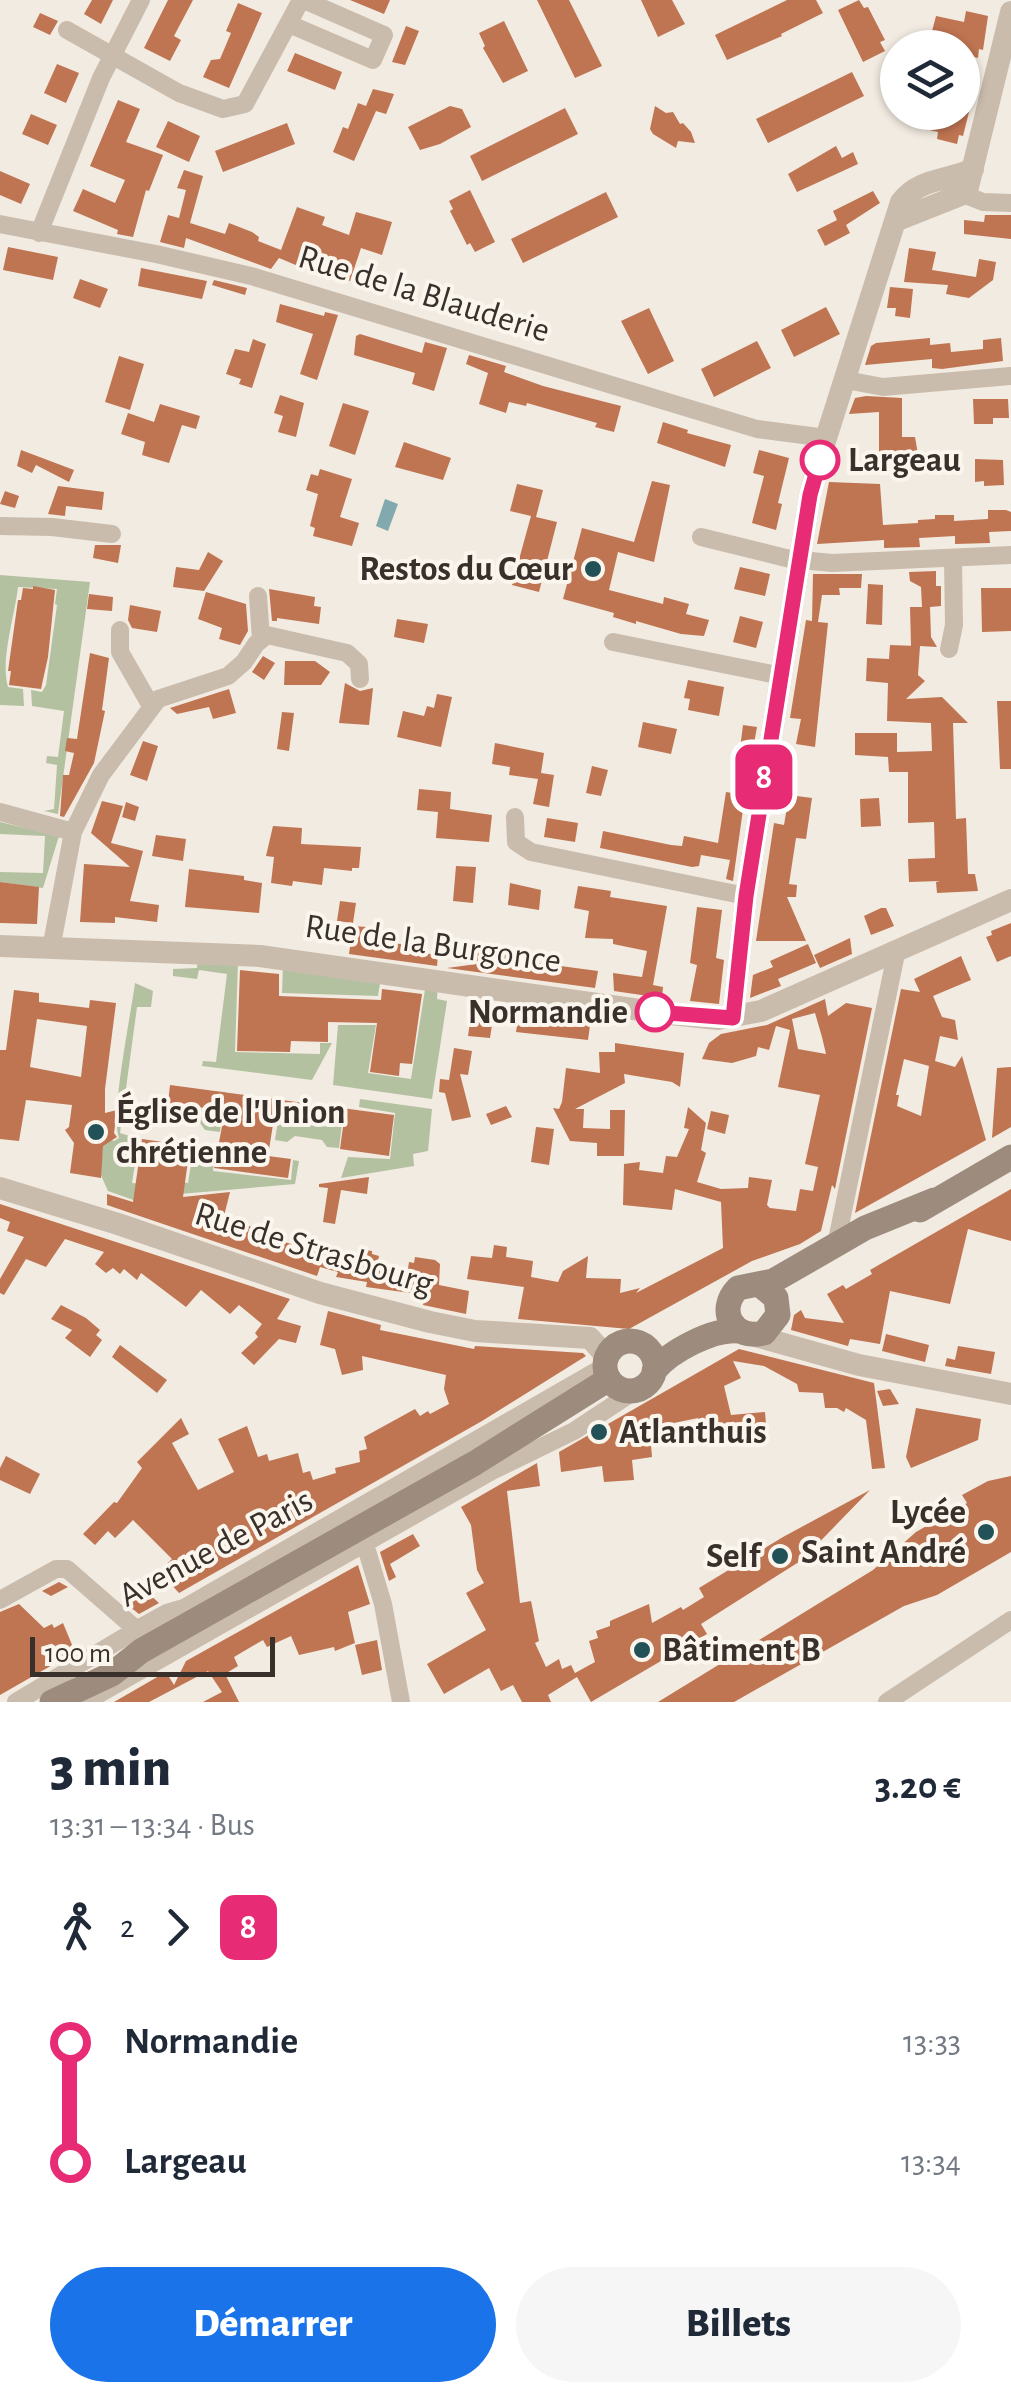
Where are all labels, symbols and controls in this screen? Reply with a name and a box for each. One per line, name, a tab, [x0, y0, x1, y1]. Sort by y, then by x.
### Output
map controls	[880, 30, 980, 130]
button: layers	[880, 30, 980, 130]
street label: Rue de la Blauderie	[294, 239, 554, 349]
marker: Largeau	[801, 441, 839, 479]
place label: Largeau	[848, 443, 961, 478]
place label: Restos du Cœur	[359, 552, 573, 587]
marker: Restos du Cœur	[582, 558, 604, 580]
line badge: 8	[732, 744, 796, 810]
text: 8	[755, 760, 773, 795]
street label: Rue de la Burgonce	[303, 909, 563, 979]
marker: Normandie	[636, 993, 674, 1031]
place label: Normandie	[468, 995, 628, 1030]
place label: Église de l'Union chrétienne	[116, 1091, 346, 1170]
marker: Église de l'Union chrétienne	[85, 1121, 107, 1143]
street label: Rue de Strasbourg	[191, 1196, 437, 1302]
place label: Atlanthuis	[619, 1415, 767, 1450]
marker: Atlanthuis	[588, 1421, 610, 1443]
street label: Avenue de Paris	[113, 1482, 319, 1614]
place label: Lycée Saint André	[801, 1495, 966, 1570]
marker: Lycée Saint André	[975, 1521, 997, 1543]
place label: Self	[706, 1539, 762, 1574]
marker: Self	[769, 1545, 791, 1567]
scale bar	[30, 1632, 275, 1676]
place label: Bâtiment B	[662, 1633, 821, 1668]
marker: Bâtiment B	[631, 1639, 653, 1661]
text: 100 m	[45, 1640, 111, 1668]
text: 3 min	[50, 1741, 171, 1796]
text: 3.20 €	[875, 1768, 961, 1806]
text: 13:31 – 13:34 · Bus	[50, 1809, 255, 1841]
icon: walk	[50, 1900, 105, 1955]
icon: forward	[150, 1900, 205, 1955]
text: 8	[240, 1910, 257, 1945]
text: 2	[120, 1911, 135, 1943]
text: Normandie	[124, 2023, 298, 2061]
text: 13:33	[903, 2026, 961, 2058]
text: Largeau	[124, 2143, 246, 2181]
text: 13:34	[901, 2146, 961, 2178]
button: Démarrer	[50, 2267, 496, 2382]
button: Billets	[516, 2267, 961, 2382]

